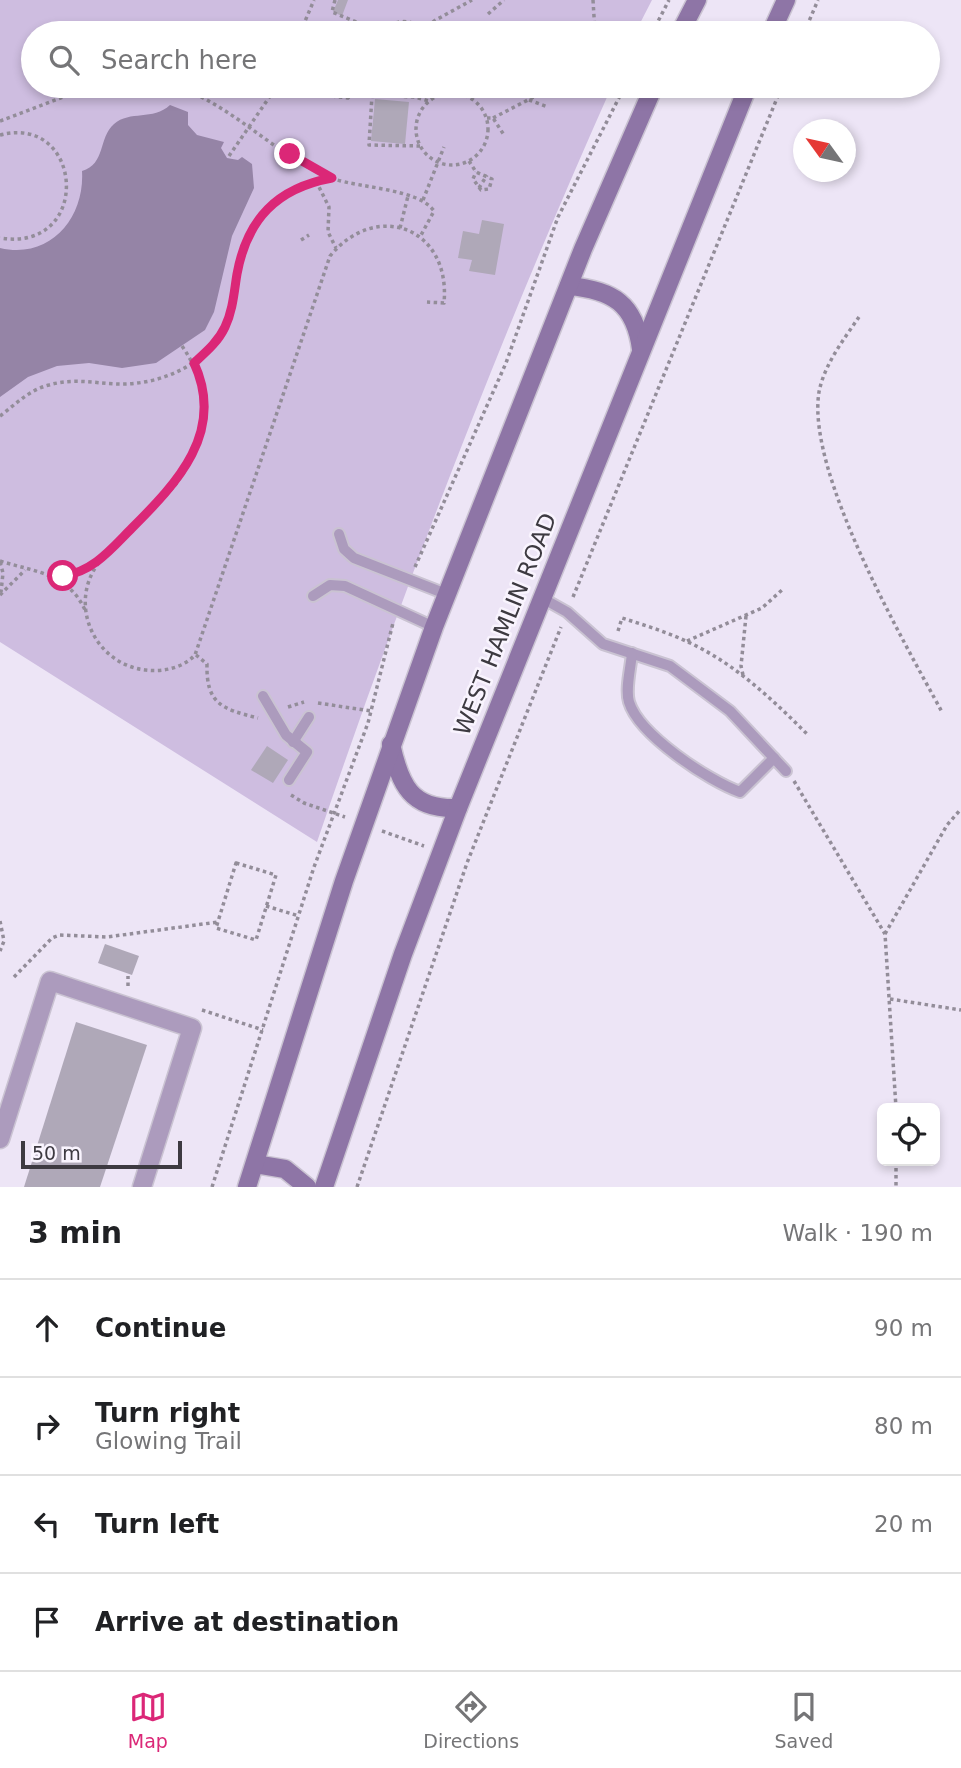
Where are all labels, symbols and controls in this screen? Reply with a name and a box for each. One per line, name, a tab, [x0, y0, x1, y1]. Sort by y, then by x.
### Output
search box	[21, 21, 940, 98]
icon: search	[45, 41, 83, 79]
text: Search here	[101, 45, 257, 75]
north arrow	[793, 119, 856, 182]
route end	[274, 138, 305, 169]
street label: WEST HAMLIN ROAD	[448, 509, 562, 739]
route start	[47, 560, 78, 591]
map controls	[877, 1103, 940, 1166]
button: locate	[877, 1103, 940, 1166]
scale bar	[21, 1138, 182, 1170]
text: 50 m	[32, 1142, 81, 1164]
text: 3 min	[28, 1215, 122, 1250]
text: Walk · 190 m	[782, 1220, 933, 1246]
icon: ahead	[28, 1309, 66, 1347]
text: Continue	[95, 1313, 226, 1343]
text: 90 m	[874, 1315, 933, 1341]
text: Turn right	[95, 1398, 240, 1428]
icon: right	[28, 1407, 66, 1445]
text: 80 m	[874, 1413, 933, 1439]
text: Glowing Trail	[95, 1428, 242, 1454]
icon: left	[28, 1505, 66, 1543]
text: Turn left	[95, 1509, 219, 1539]
text: 20 m	[874, 1511, 933, 1537]
icon: arrive	[28, 1603, 66, 1641]
text: Arrive at destination	[95, 1607, 399, 1637]
tab: Map	[128, 1688, 168, 1752]
tab: Directions	[423, 1688, 519, 1752]
tab: Saved	[775, 1688, 833, 1752]

